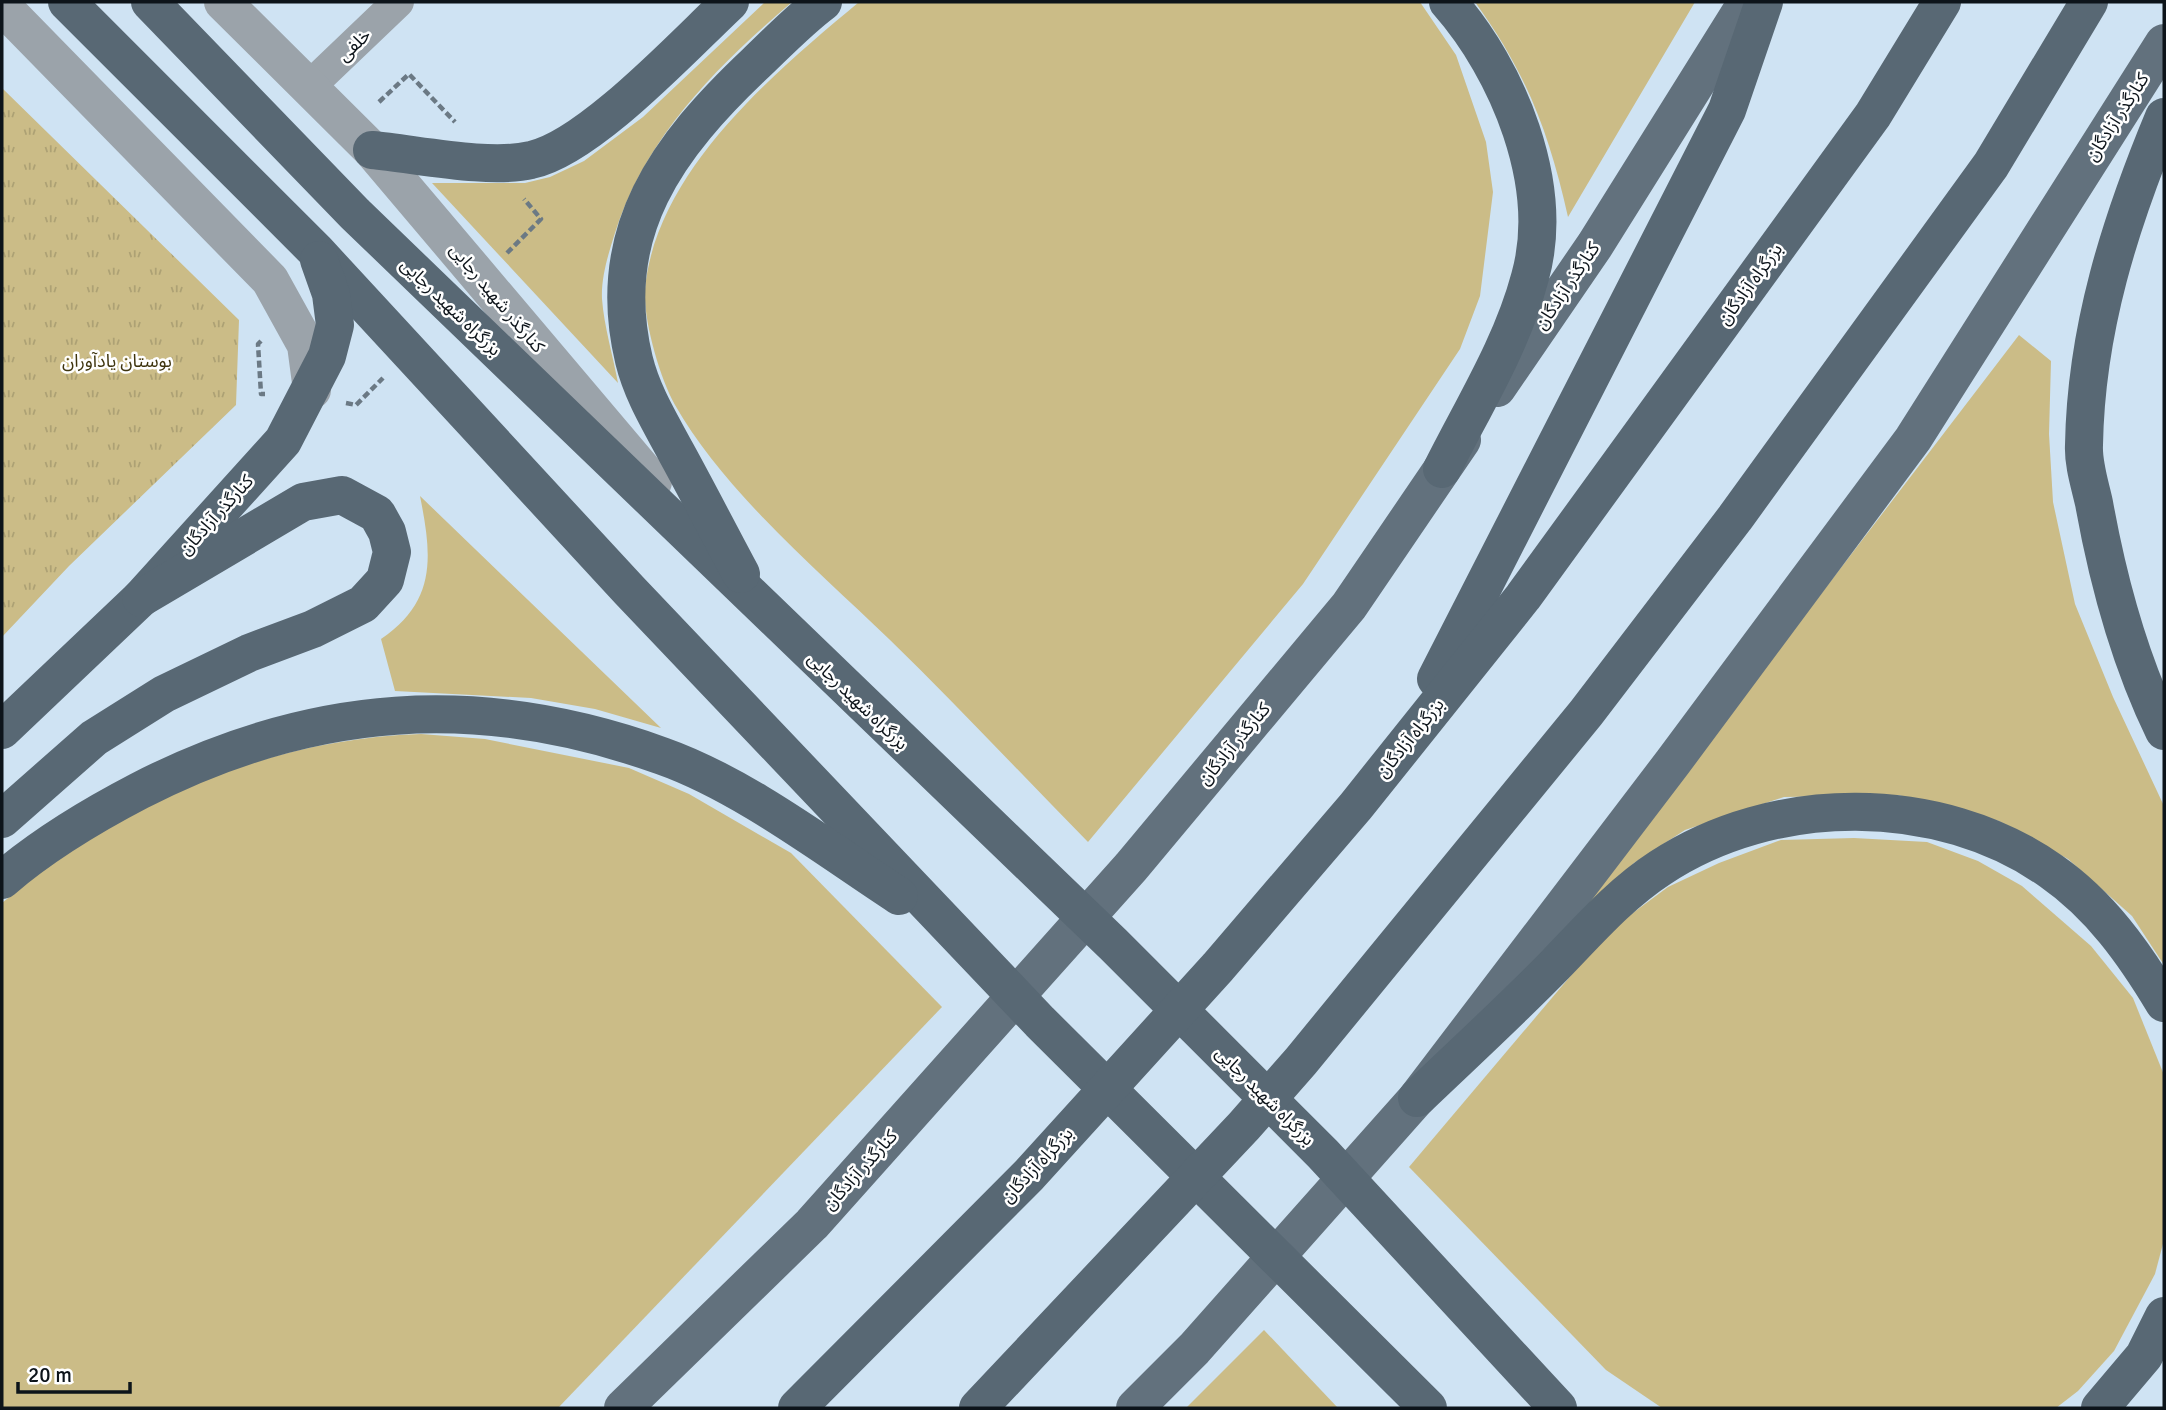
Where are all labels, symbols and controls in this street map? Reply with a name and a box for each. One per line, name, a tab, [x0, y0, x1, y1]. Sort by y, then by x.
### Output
street label: خلفی	[333, 24, 375, 66]
street label: کنارگذر آزادگان	[2080, 68, 2154, 165]
street label: کنارگذر آزادگان	[1530, 238, 1605, 334]
street label: کنارگذر شهید رجایی	[445, 239, 550, 358]
street label: بزرگراه آزادگان	[1713, 239, 1787, 329]
street label: بزرگراه شهید رجایی	[396, 253, 506, 361]
park label: بوستان یادآوران	[62, 350, 172, 372]
street label: کنارگذر آزادگان	[174, 470, 258, 560]
street label: بزرگراه شهید رجایی	[803, 647, 913, 755]
street label: بزرگراه آزادگان	[1371, 694, 1449, 782]
street label: کنارگذر آزادگان	[1193, 698, 1275, 790]
street label: بزرگراه شهید رجایی	[1211, 1042, 1319, 1150]
street label: بزرگراه آزادگان	[996, 1122, 1078, 1208]
street label: کنارگذر آزادگان	[818, 1125, 902, 1215]
scale bar	[18, 1350, 130, 1394]
text: 20 m	[28, 1362, 72, 1388]

